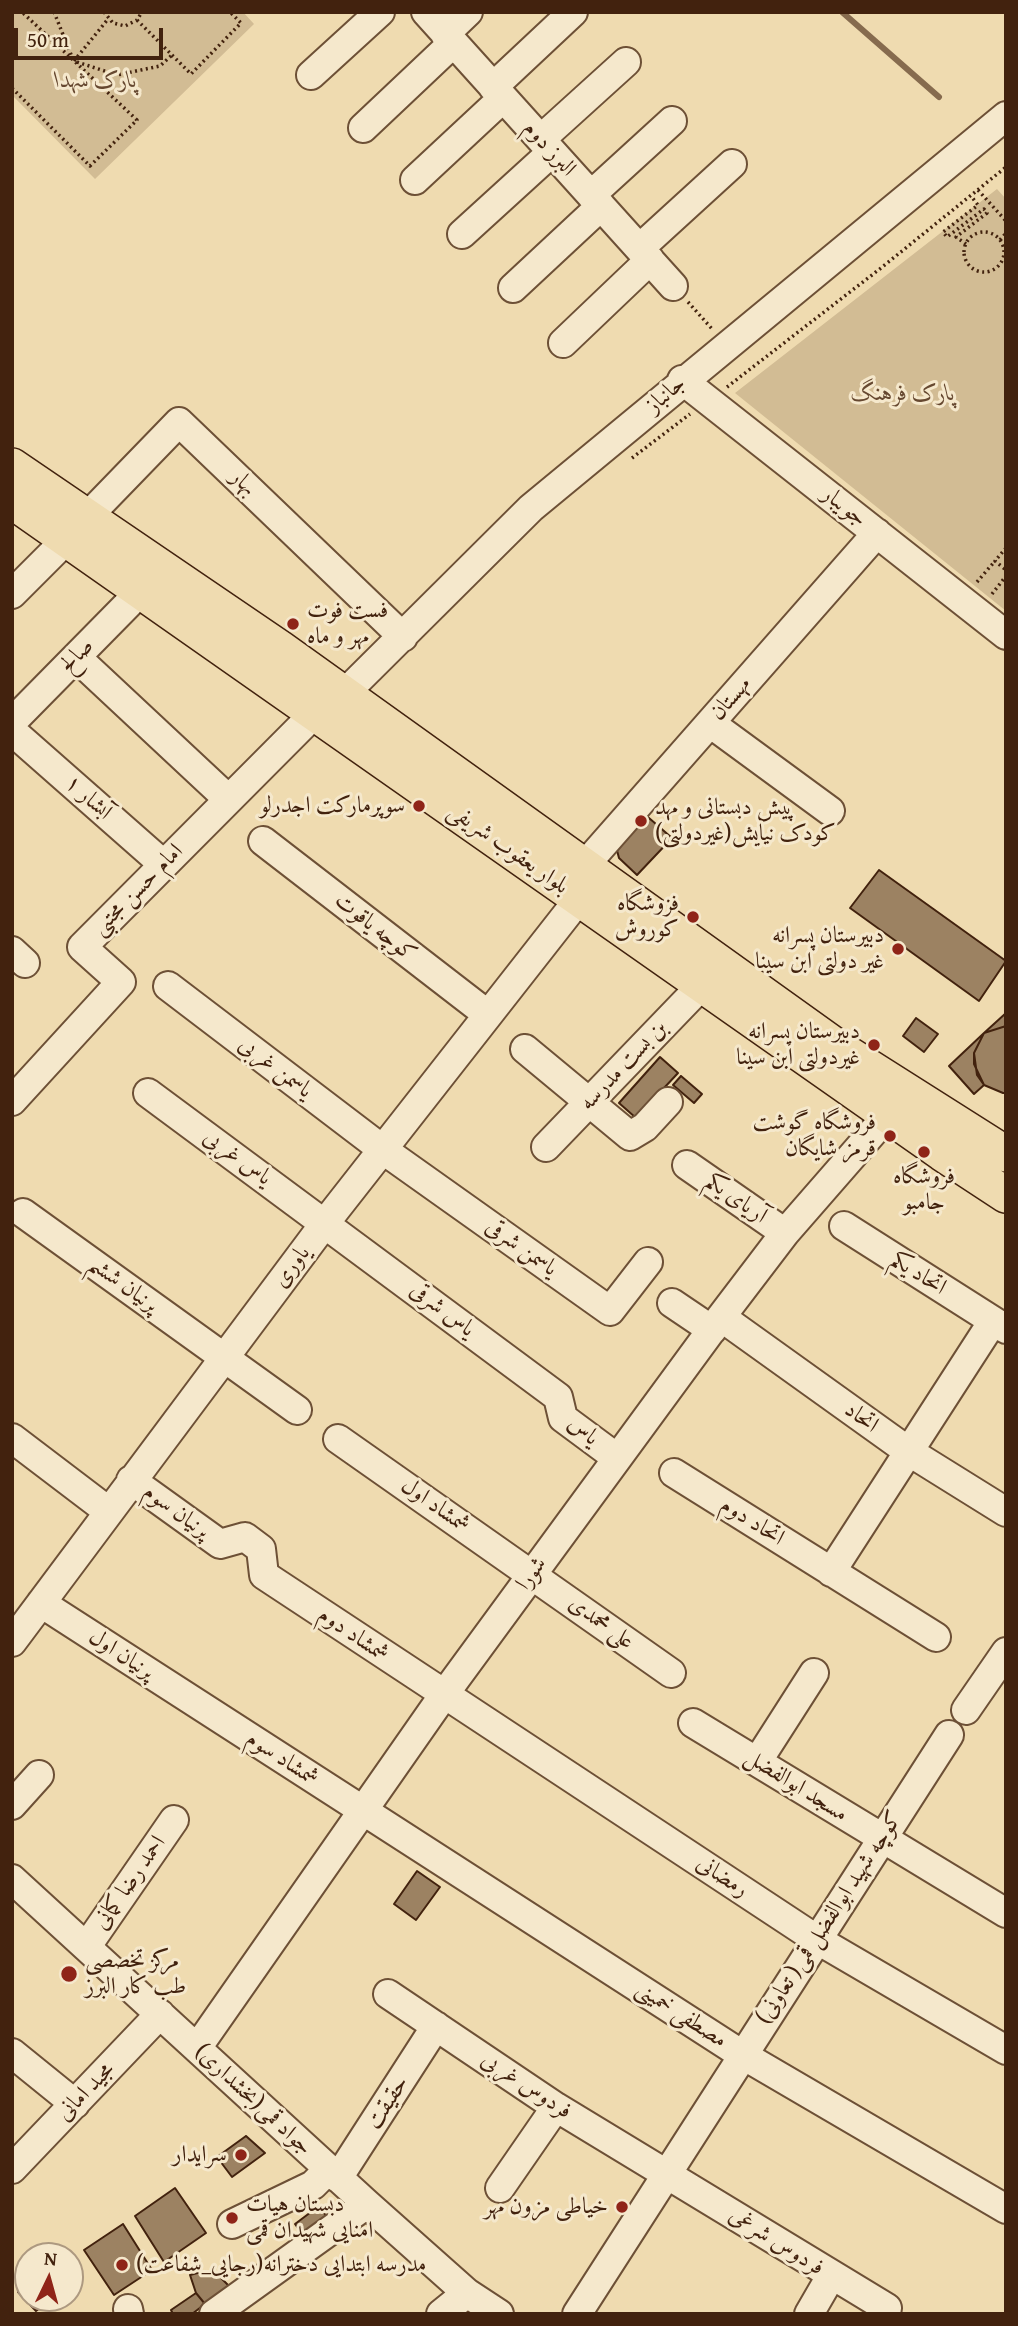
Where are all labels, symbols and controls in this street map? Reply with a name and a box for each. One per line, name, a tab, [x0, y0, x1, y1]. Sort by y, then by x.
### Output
scale bar	[18, 14, 166, 58]
text: 50 m	[27, 24, 69, 55]
park label: پارک شهدا	[55, 67, 137, 95]
street label: البرز دوم	[517, 115, 581, 183]
street label: جانباز	[640, 370, 692, 420]
park label: پارک فرهنگ	[851, 380, 955, 408]
street label: بهار	[224, 464, 262, 502]
street label: جویبار	[816, 481, 872, 533]
place label: فست فوت مهر و ماه	[307, 597, 388, 651]
marker: فست فوت مهر و ماه	[285, 616, 301, 632]
street label: صالح	[54, 633, 100, 679]
street label: مهستان	[704, 671, 758, 727]
street label: آبشار ۱	[59, 770, 117, 826]
place label: سوپرمارکت اجدرلو	[260, 792, 405, 820]
place label: پیش دبستانی و مهد کودک نیایش(غیردولتی)	[655, 794, 836, 848]
street label: بلوار یعقوب شریفی	[442, 797, 574, 901]
marker: سوپرمارکت اجدرلو	[411, 798, 427, 814]
marker: پیش دبستانی و مهد کودک نیایش(غیردولتی)	[633, 813, 649, 829]
street label: امام حسن مجتبی	[86, 838, 190, 942]
street label: کوچه یاقوت	[328, 887, 422, 969]
place label: فزوشگاه کوروش	[615, 890, 679, 944]
marker: فزوشگاه کوروش	[685, 909, 701, 925]
place label: دبیرستان پسرانه غیر دولتی ابن سینا	[755, 922, 884, 976]
marker: دبیرستان پسرانه غیر دولتی ابن سینا	[890, 941, 906, 957]
street label: بن بست مدرسه	[574, 1015, 674, 1117]
place label: دبیرستان پسرانه غیردولتی ابن سینا	[736, 1018, 860, 1072]
street label: یاسمن غربی	[232, 1031, 318, 1105]
marker: دبیرستان پسرانه غیردولتی ابن سینا	[866, 1037, 882, 1053]
place label: فروشگاه گوشت قرمز شایگان	[753, 1109, 876, 1163]
street label: یاس غربی	[197, 1124, 277, 1192]
marker: فروشگاه گوشت قرمز شایگان	[882, 1128, 898, 1144]
marker: فروشگاه جامبو	[916, 1144, 932, 1160]
place label: فروشگاه جامبو	[893, 1163, 955, 1217]
street label: آریای یکم	[700, 1168, 772, 1230]
street label: یاسمن شرقی	[480, 1213, 562, 1283]
street label: یاوری	[267, 1240, 317, 1294]
street label: اتحاد یکم	[885, 1246, 951, 1302]
street label: پرنیان ششم	[83, 1251, 163, 1319]
street label: یاس شرقی	[404, 1277, 480, 1343]
street label: اتحاد	[839, 1396, 883, 1440]
street label: یاس	[562, 1410, 604, 1452]
street label: شمشاد اول	[395, 1472, 475, 1540]
street label: پرنیان سوم	[137, 1479, 215, 1545]
street label: اتحاد دوم	[715, 1492, 789, 1552]
street label: شورا	[511, 1552, 553, 1596]
street label: علی محمدی	[563, 1590, 639, 1656]
street label: شمشاد دوم	[312, 1601, 394, 1669]
street label: پرنیان اول	[83, 1624, 159, 1686]
street label: شمشاد سوم	[240, 1725, 324, 1793]
street label: مسجد ابوالفضل	[739, 1743, 853, 1829]
street label: کوچه شهید ابوالفضل قمی( تعاونی)	[751, 1806, 909, 2030]
street label: احمد رضا کمانی	[88, 1831, 172, 1935]
street label: رمضانی	[691, 1850, 753, 1904]
place label: مرکز تخصصی طب کار البرز	[85, 1947, 186, 2001]
marker: مرکز تخصصی طب کار البرز	[59, 1964, 79, 1984]
street label: مصطفی خمینی	[630, 1975, 732, 2055]
street label: جواد قمی(بخشداری)	[188, 2038, 318, 2162]
street label: فردوس غربی	[475, 2046, 577, 2126]
street label: مجید امانی	[51, 2057, 121, 2127]
street label: حقیقت	[361, 2071, 415, 2135]
place label: سرایدار	[172, 2141, 227, 2169]
marker: سرایدار	[233, 2147, 249, 2163]
place label: دبستان هیات امنایی شهیدان قمی	[246, 2191, 373, 2245]
place label: خیاطی مزون مهر	[484, 2193, 608, 2221]
marker: خیاطی مزون مهر	[614, 2199, 630, 2215]
street label: فردوس شرغی	[723, 2202, 829, 2282]
marker: دبستان هیات امنایی شهیدان قمی	[224, 2210, 240, 2226]
north arrow	[14, 2242, 84, 2312]
text: N	[43, 2244, 58, 2273]
place label: مدرسه ابتدایی دخترانه(رجایی_شفاعت)	[136, 2251, 427, 2279]
marker: مدرسه ابتدایی دخترانه(رجایی_شفاعت)	[114, 2257, 130, 2273]

